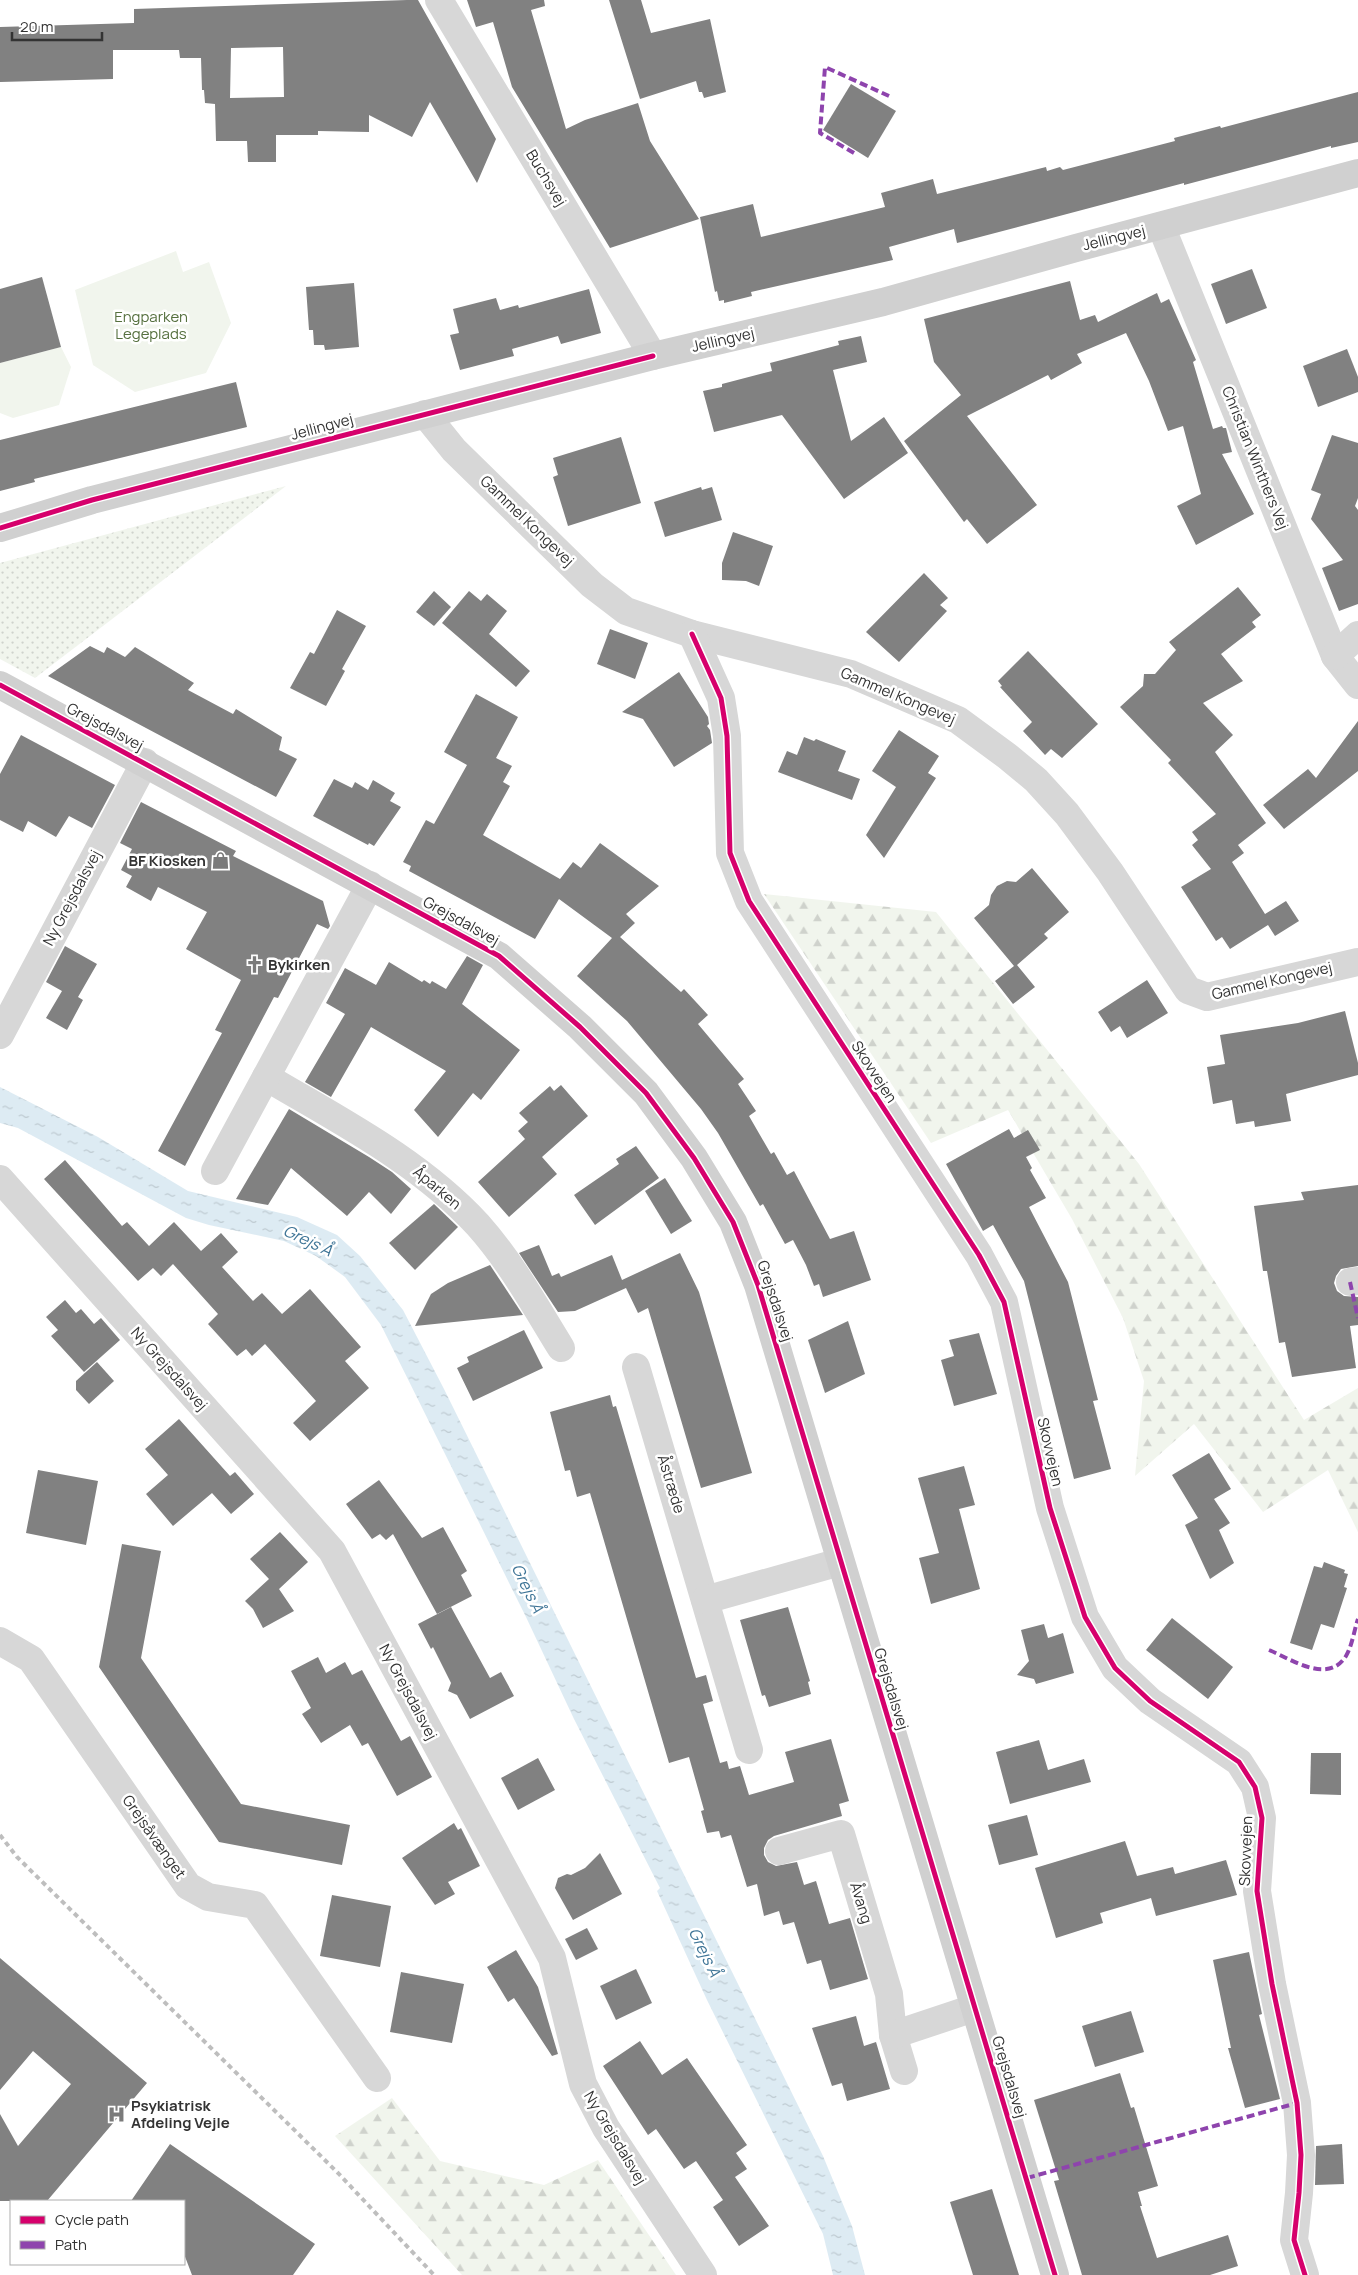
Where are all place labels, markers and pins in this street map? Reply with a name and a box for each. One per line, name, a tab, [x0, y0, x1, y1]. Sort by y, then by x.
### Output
place label: BF Kiosken	[128, 850, 206, 871]
shop icon: BF Kiosken	[210, 851, 230, 871]
place label: Bykirken	[268, 954, 330, 975]
church icon: Bykirken	[244, 955, 264, 975]
place label: Psykiatrisk Afdeling Vejle	[131, 2095, 230, 2133]
hospital icon: Psykiatrisk Afdeling Vejle	[107, 2105, 127, 2125]

